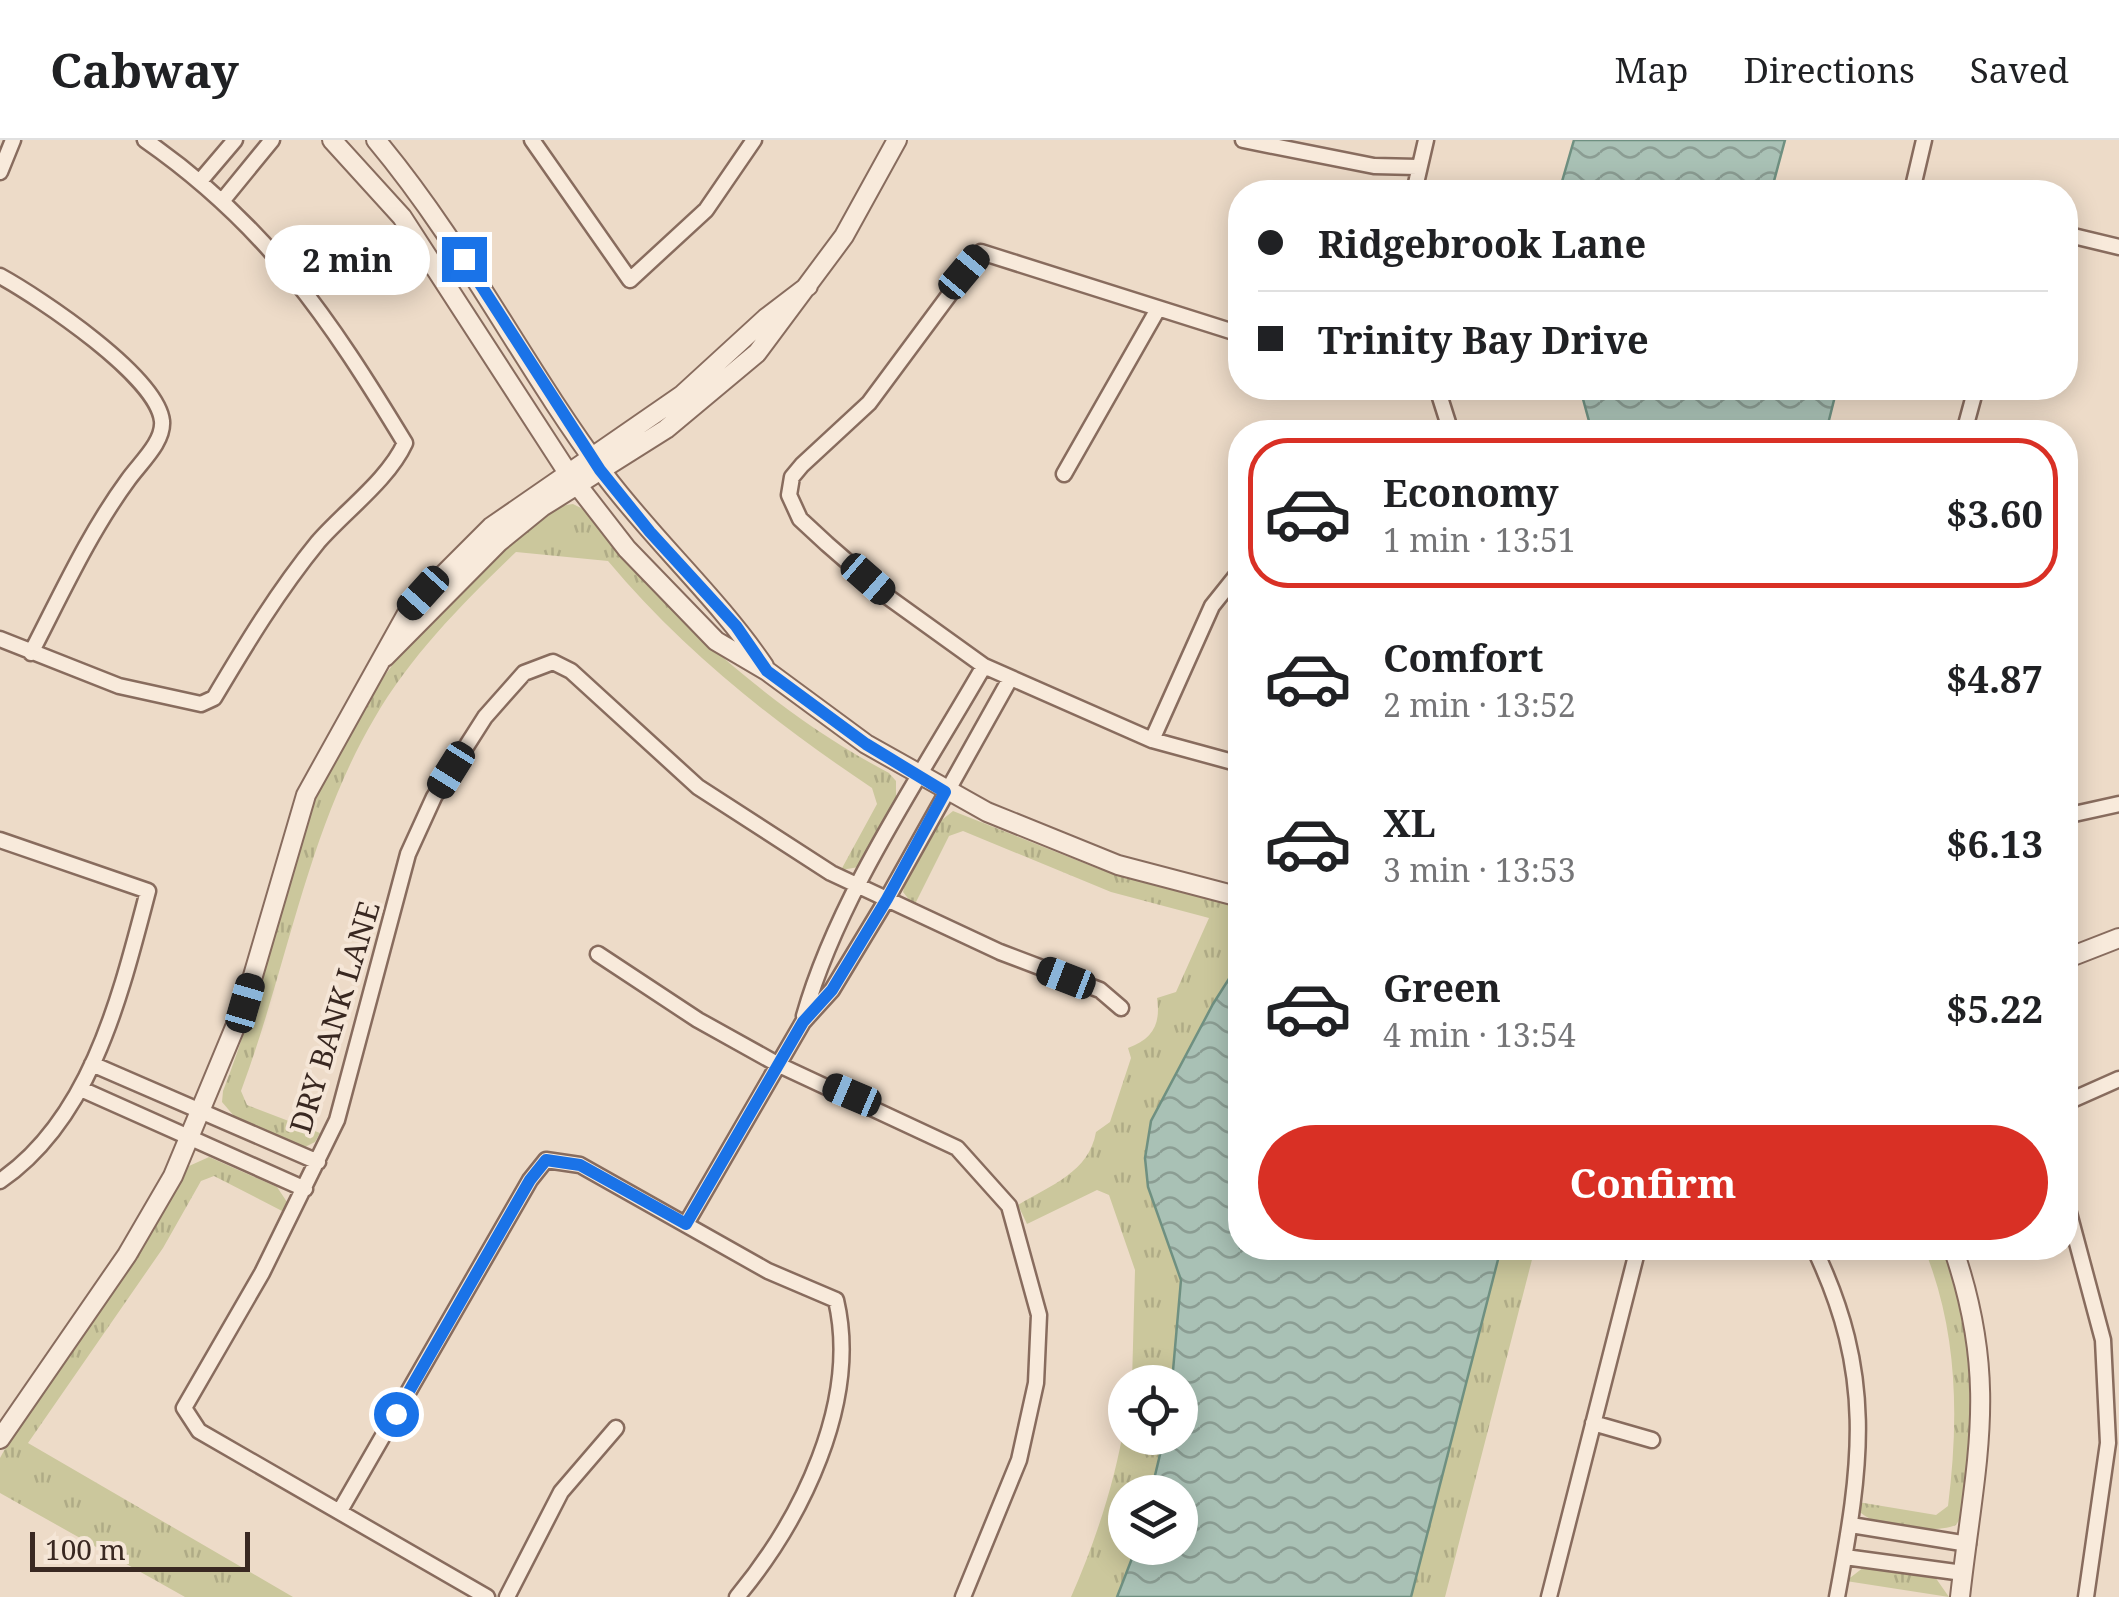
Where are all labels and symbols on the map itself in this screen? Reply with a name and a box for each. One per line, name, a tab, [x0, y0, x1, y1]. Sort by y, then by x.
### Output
callout: 2 min	[264, 224, 429, 294]
route end	[442, 237, 487, 282]
car	[933, 239, 995, 305]
car	[836, 548, 900, 610]
car	[392, 561, 454, 625]
car	[422, 737, 480, 803]
street label: DRY BANK LANE	[279, 896, 389, 1138]
car	[1033, 953, 1099, 1003]
car	[222, 970, 268, 1036]
car	[819, 1069, 885, 1121]
route start	[374, 1392, 419, 1437]
scale bar	[30, 1527, 250, 1572]

